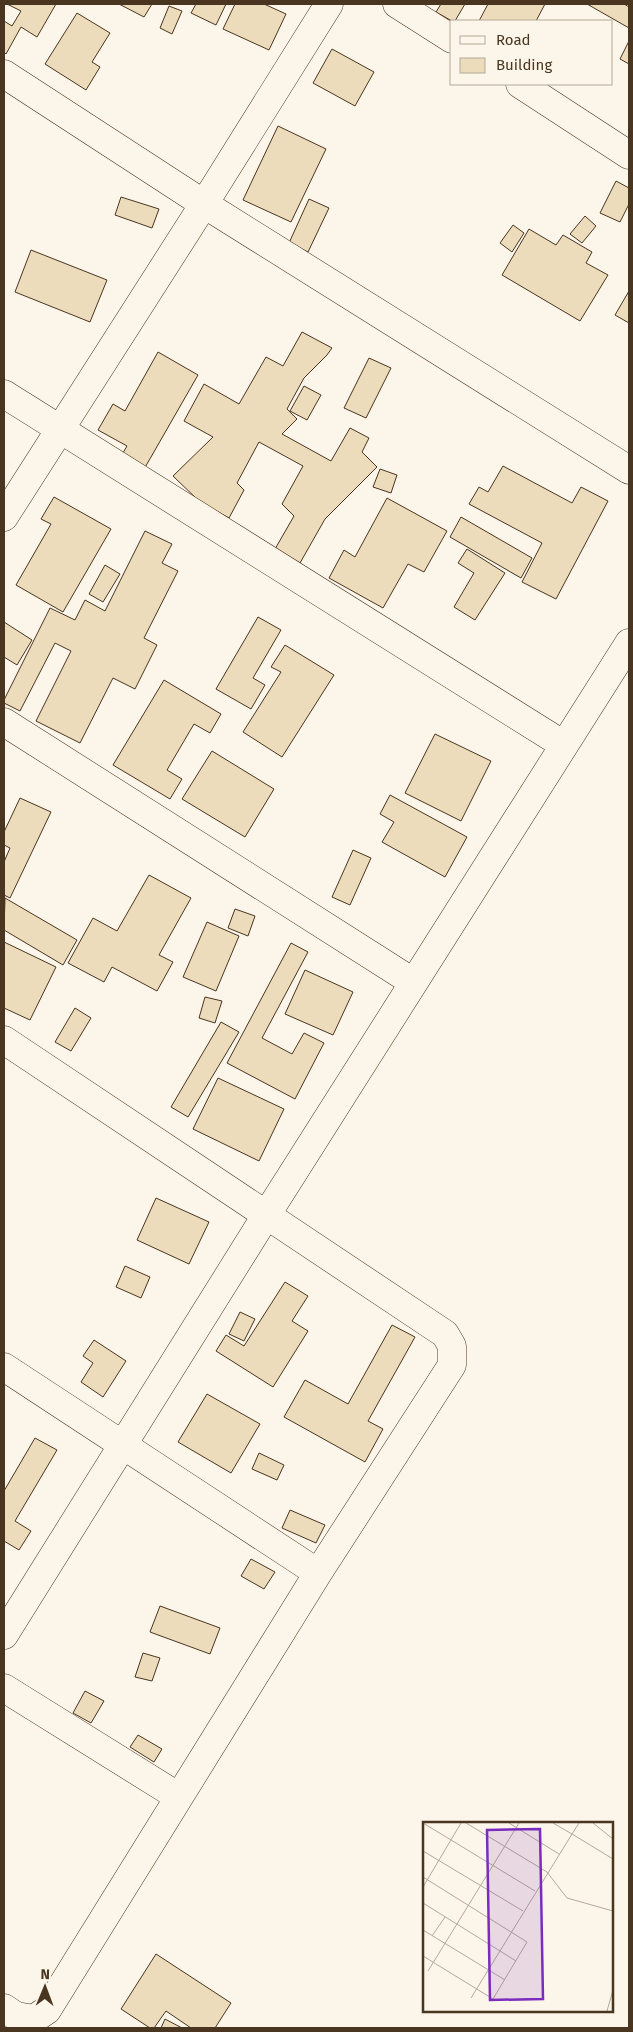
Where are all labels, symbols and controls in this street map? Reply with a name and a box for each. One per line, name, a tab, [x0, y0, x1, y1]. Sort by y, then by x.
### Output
legend	[450, 20, 613, 85]
text: Road	[496, 31, 531, 49]
text: Building	[496, 56, 552, 74]
inset map	[423, 1822, 613, 2012]
north arrow	[20, 1962, 70, 2012]
text: N	[40, 1966, 50, 1983]

